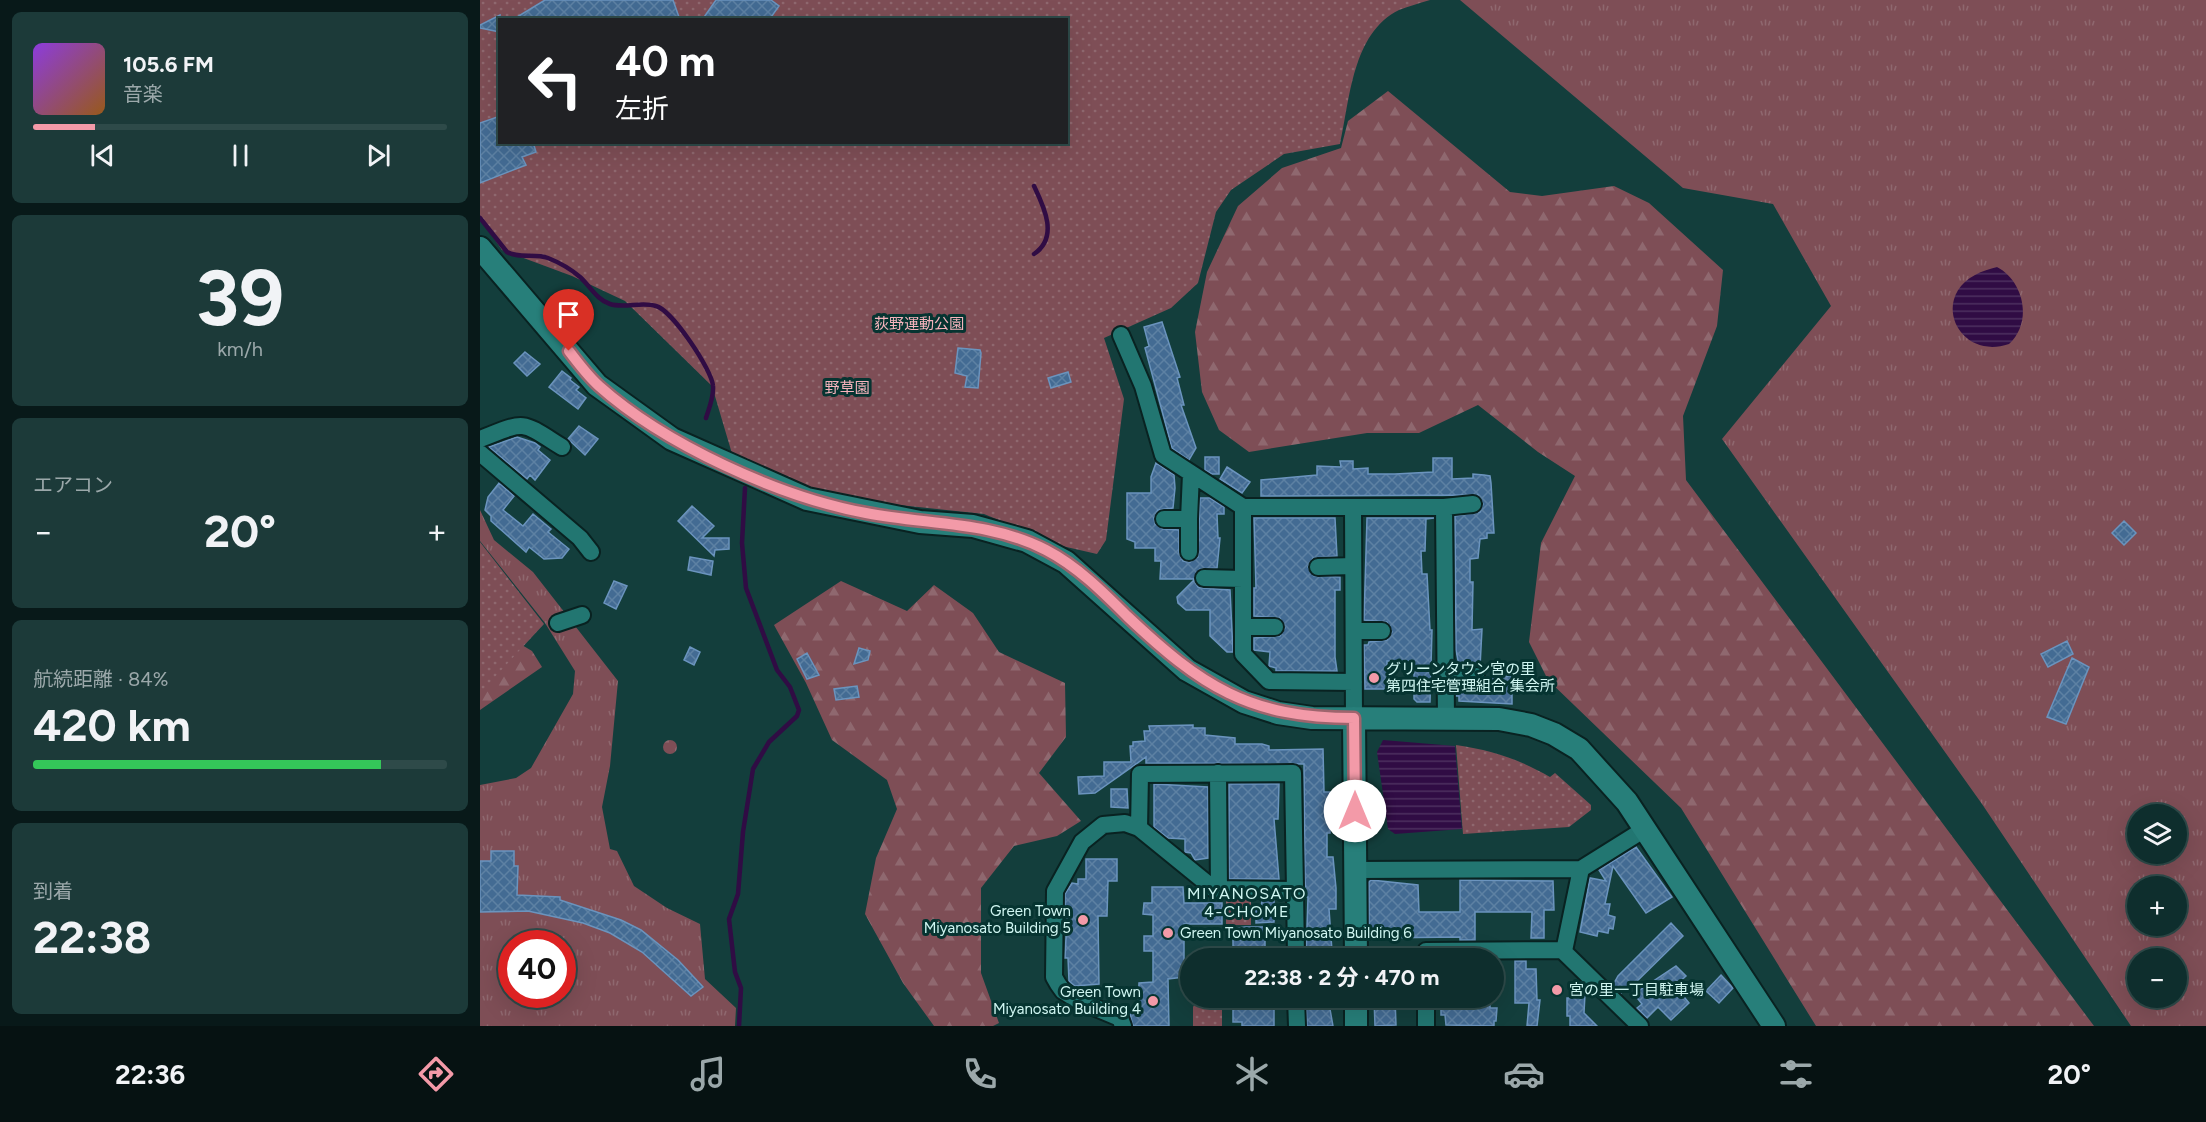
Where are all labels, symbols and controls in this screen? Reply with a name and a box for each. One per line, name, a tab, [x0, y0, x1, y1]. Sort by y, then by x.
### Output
text: 40 m	[615, 36, 715, 87]
icon: left	[516, 42, 594, 120]
text: 105.6 FM	[123, 51, 214, 78]
text: 音楽	[123, 82, 163, 106]
text: 左折	[615, 92, 669, 125]
icon: previous	[86, 139, 119, 172]
icon: pause	[224, 139, 257, 172]
icon: next	[362, 139, 395, 172]
text: 39	[196, 251, 284, 345]
pin	[543, 289, 594, 351]
icon: arrive	[552, 298, 585, 331]
park label: 荻野運動公園	[874, 315, 964, 333]
text: km/h	[217, 337, 263, 361]
park label: 野草園	[824, 379, 870, 397]
text: エアコン	[33, 473, 113, 497]
text: 20°	[204, 504, 276, 558]
text: −	[33, 512, 54, 551]
text: +	[426, 512, 447, 551]
place label: グリーンタウン宮の里 第四住宅管理組合 集会所	[1386, 660, 1555, 695]
text: 航続距離 · 84%	[33, 667, 168, 691]
marker: グリーンタウン宮の里 第四住宅管理組合 集会所	[1367, 671, 1381, 685]
text: 420 km	[33, 698, 191, 752]
position arrow	[1323, 779, 1387, 843]
map controls	[2127, 804, 2187, 1008]
button: layers	[2127, 804, 2187, 864]
button: +	[2127, 876, 2187, 936]
text: 到着	[33, 879, 73, 903]
district label: MIYANOSATO 4-CHOME	[1187, 884, 1307, 921]
place label: Green Town Miyanosato Building 5	[924, 902, 1071, 937]
text: 22:38	[33, 910, 151, 964]
marker: Green Town Miyanosato Building 5	[1076, 913, 1090, 927]
place label: Green Town Miyanosato Building 6	[1180, 924, 1412, 942]
marker: Green Town Miyanosato Building 6	[1161, 926, 1175, 940]
speed limit sign: 40	[498, 930, 576, 1008]
button: −	[2127, 948, 2187, 1008]
text: 22:38 · 2 分 · 470 m	[1245, 964, 1440, 991]
place label: 宮の里一丁目駐車場	[1569, 981, 1704, 999]
place label: Green Town Miyanosato Building 4	[993, 983, 1141, 1018]
marker: 宮の里一丁目駐車場	[1550, 983, 1564, 997]
marker: Green Town Miyanosato Building 4	[1146, 994, 1160, 1008]
icon: directions	[415, 1053, 457, 1095]
icon: music	[687, 1053, 729, 1095]
icon: phone	[959, 1053, 1001, 1095]
icon: climate	[1231, 1053, 1273, 1095]
icon: car	[1503, 1053, 1545, 1095]
icon: filters	[1775, 1053, 1817, 1095]
text: 22:36	[115, 1058, 185, 1091]
text: 20°	[2048, 1058, 2091, 1091]

